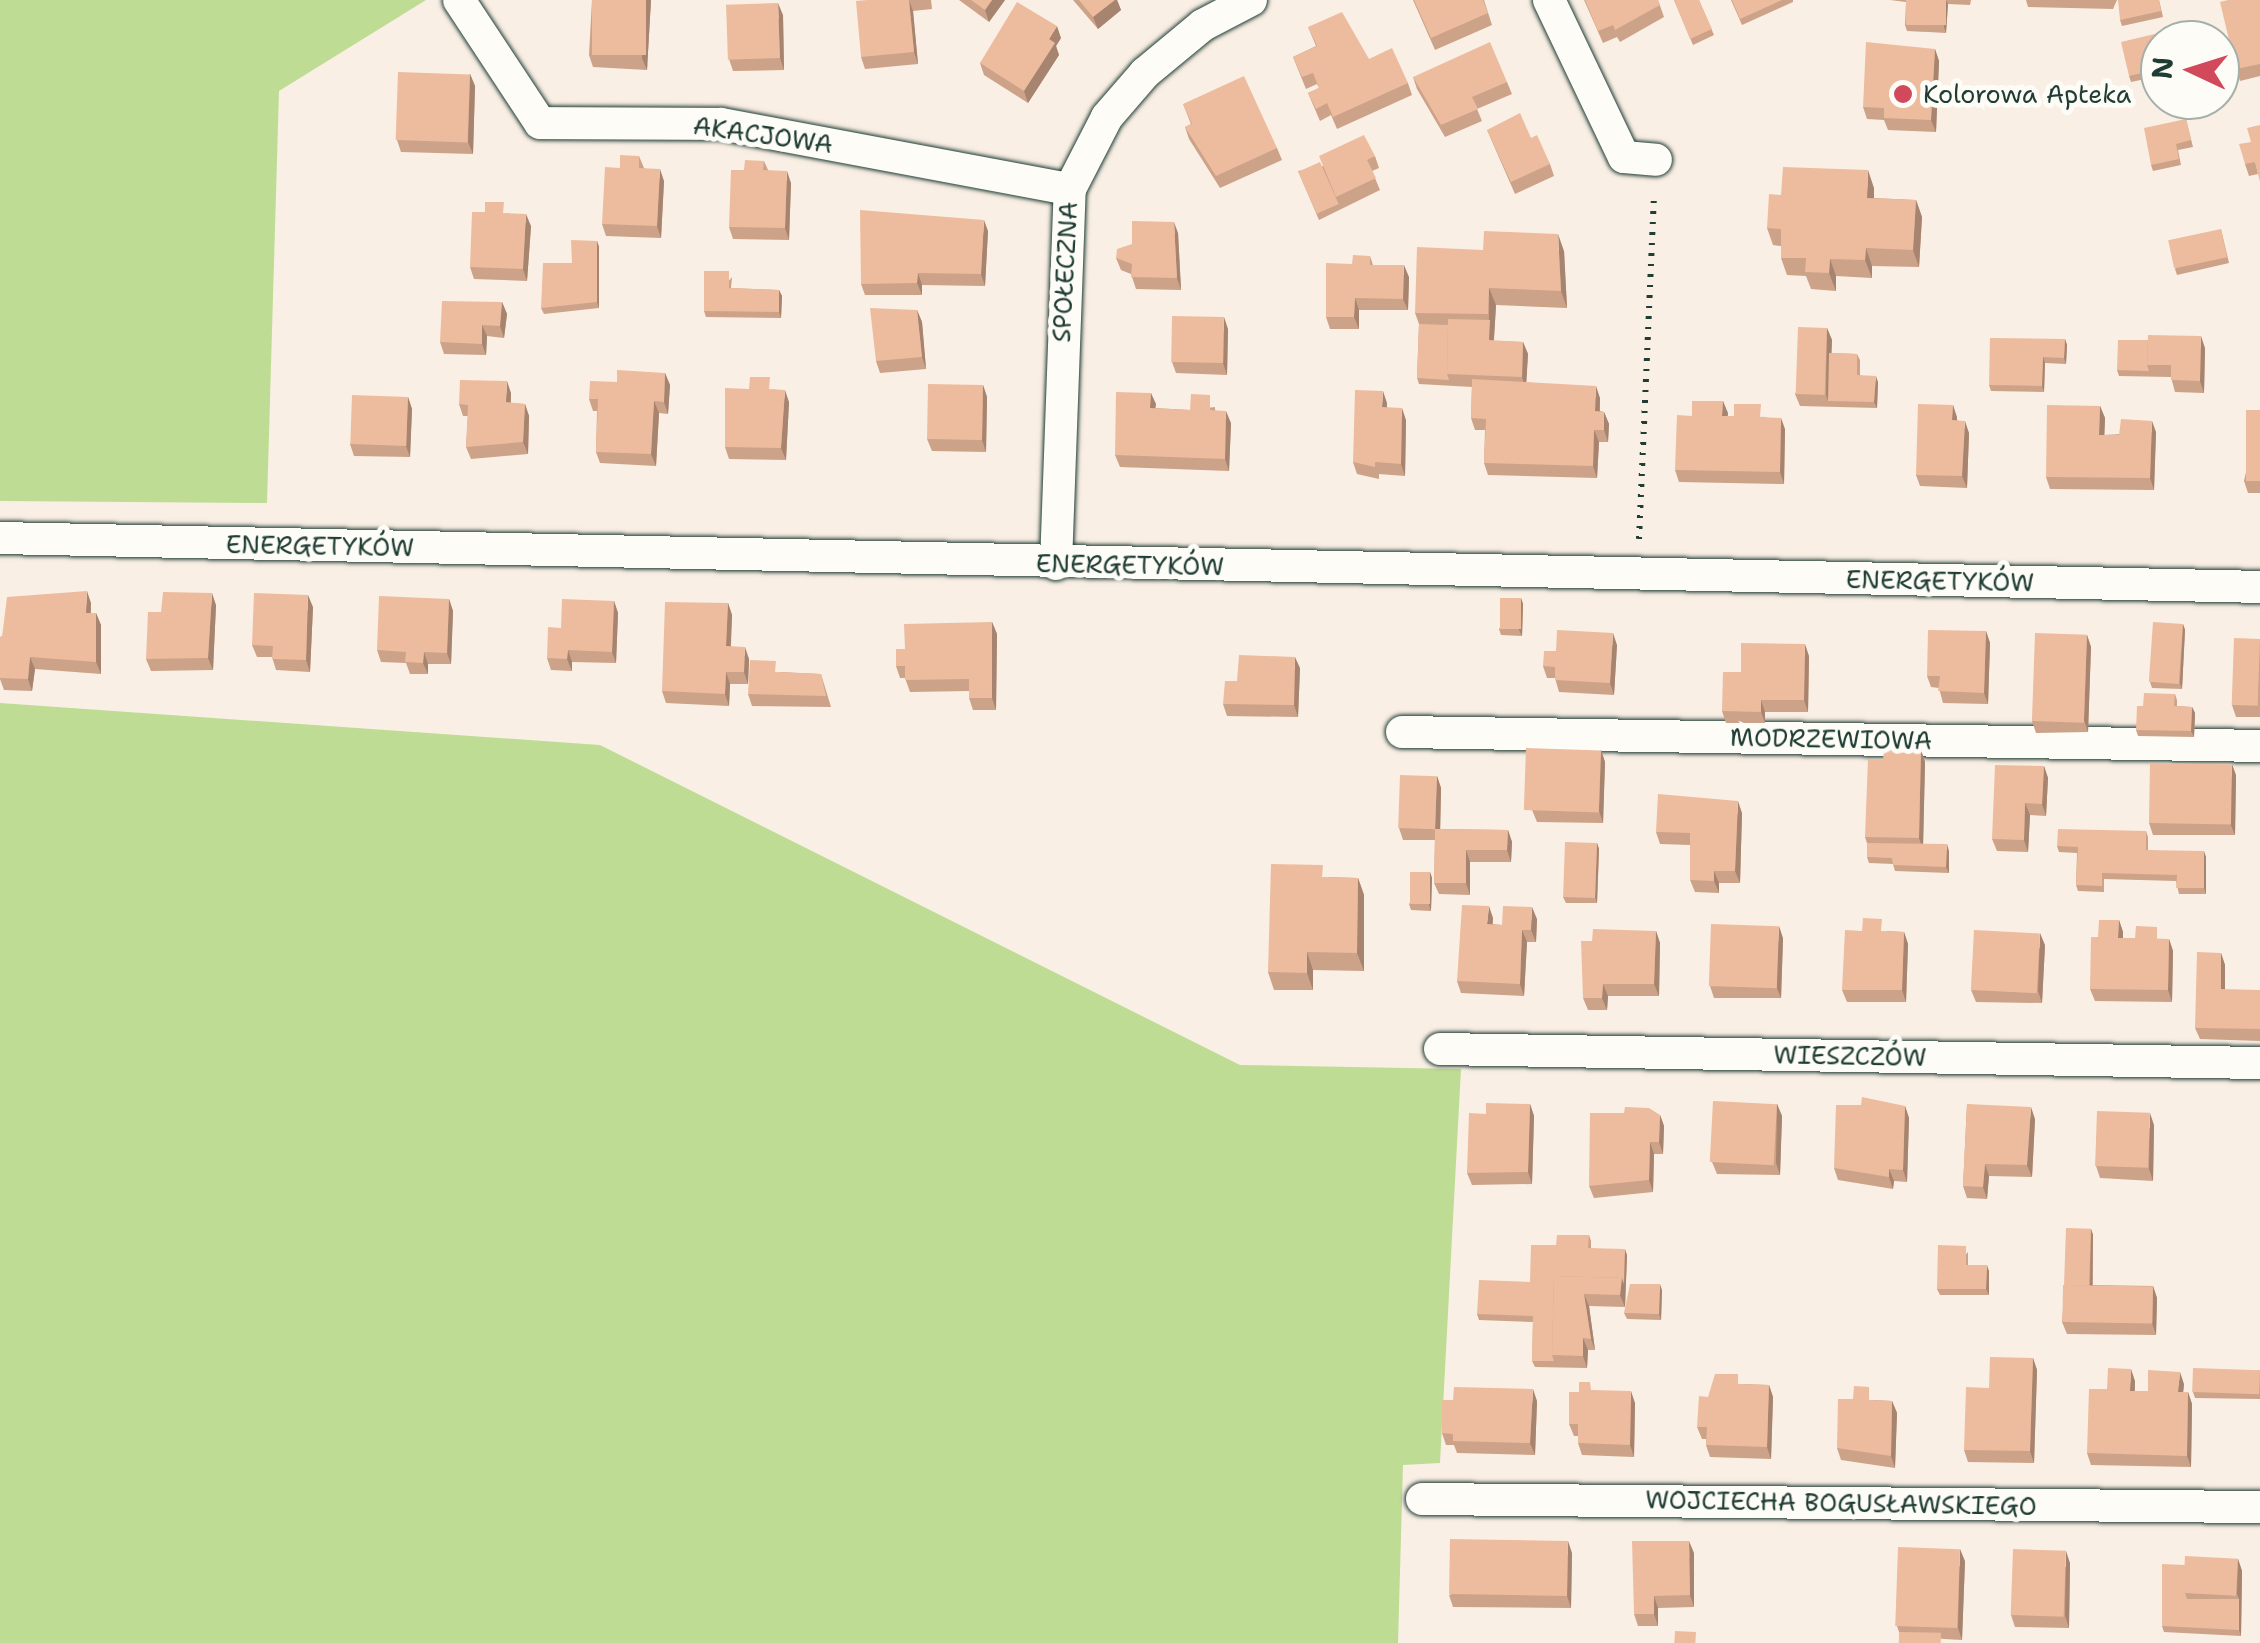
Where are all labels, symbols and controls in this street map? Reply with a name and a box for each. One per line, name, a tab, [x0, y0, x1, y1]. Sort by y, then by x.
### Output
north arrow	[2140, 20, 2240, 120]
text: N	[2142, 56, 2182, 80]
place label: Kolorowa Apteka	[1923, 79, 2131, 109]
marker: Kolorowa Apteka	[1892, 83, 1914, 105]
street label: AKACJOWA	[691, 110, 835, 160]
street label: SPOŁECZNA	[1046, 201, 1084, 343]
street label: ENERGETYKÓW	[226, 529, 414, 563]
street label: ENERGETYKÓW	[1036, 548, 1224, 582]
street label: ENERGETYKÓW	[1846, 564, 2034, 598]
street label: MODRZEWIOWA	[1730, 722, 1932, 756]
street label: WIESZCZÓW	[1773, 1040, 1927, 1072]
street label: WOJCIECHA BOGUSŁAWSKIEGO	[1645, 1485, 2037, 1521]

